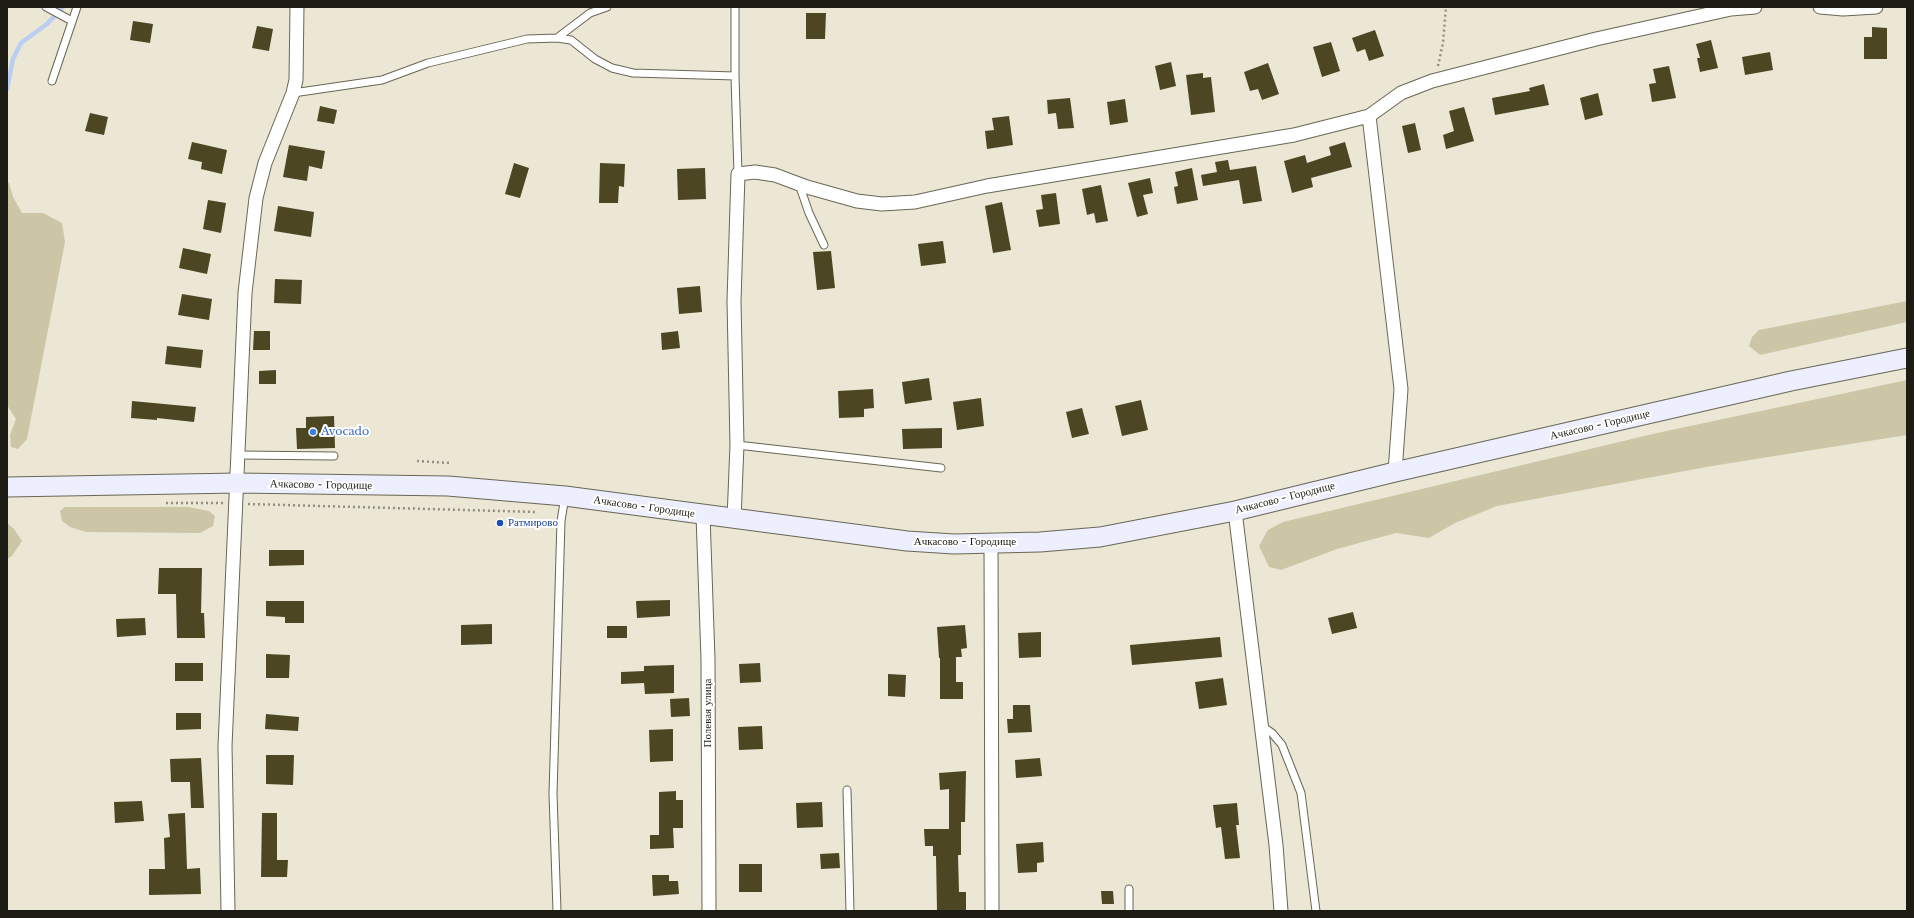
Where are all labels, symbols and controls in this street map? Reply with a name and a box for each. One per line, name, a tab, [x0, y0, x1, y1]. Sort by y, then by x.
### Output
street label: Ачкасово - Городище	[1549, 407, 1651, 443]
place label: Avocado	[321, 425, 369, 439]
marker: Avocado	[308, 427, 318, 437]
street label: Ачкасово - Городище	[270, 478, 372, 492]
street label: Ачкасово - Городище	[1234, 479, 1336, 517]
street label: Ачкасово - Городище	[592, 493, 696, 521]
place label: Ратмирово	[508, 516, 558, 530]
marker: Ратмирово	[495, 518, 505, 528]
street label: Ачкасово - Городище	[914, 535, 1016, 549]
street label: Полевая улица	[701, 679, 715, 747]

